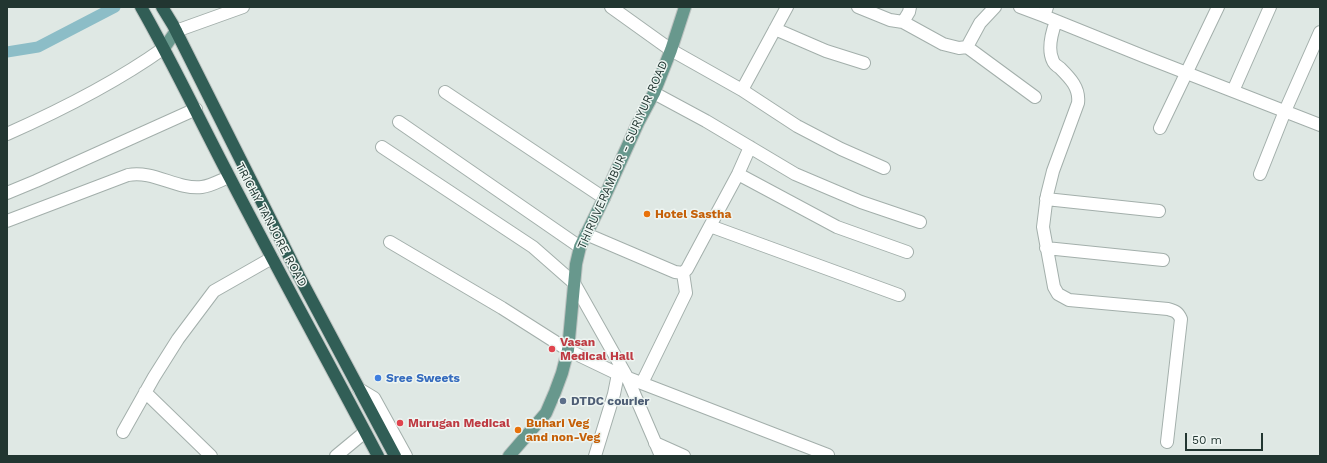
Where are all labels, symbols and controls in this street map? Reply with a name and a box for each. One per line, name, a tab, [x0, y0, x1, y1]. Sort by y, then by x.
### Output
street label: THIRUVERAMBUR - SURIYUR ROAD	[575, 59, 671, 251]
street label: TRICHY TANJORE ROAD	[232, 161, 310, 289]
place label: Hotel Sastha	[655, 207, 731, 221]
marker: Hotel Sastha	[642, 209, 652, 219]
place label: Vasan Medical Hall	[560, 335, 634, 363]
marker: Vasan Medical Hall	[547, 344, 557, 354]
place label: Sree Sweets	[386, 371, 460, 385]
marker: Sree Sweets	[373, 373, 383, 383]
place label: DTDC courier	[571, 394, 650, 408]
marker: DTDC courier	[558, 396, 568, 406]
place label: Murugan Medical	[408, 416, 510, 430]
place label: Buhari Veg and non-Veg	[526, 416, 600, 444]
marker: Murugan Medical	[395, 418, 405, 428]
marker: Buhari Veg and non-Veg	[513, 425, 523, 435]
scale bar	[1187, 425, 1265, 451]
text: 50 m	[1192, 433, 1222, 447]

